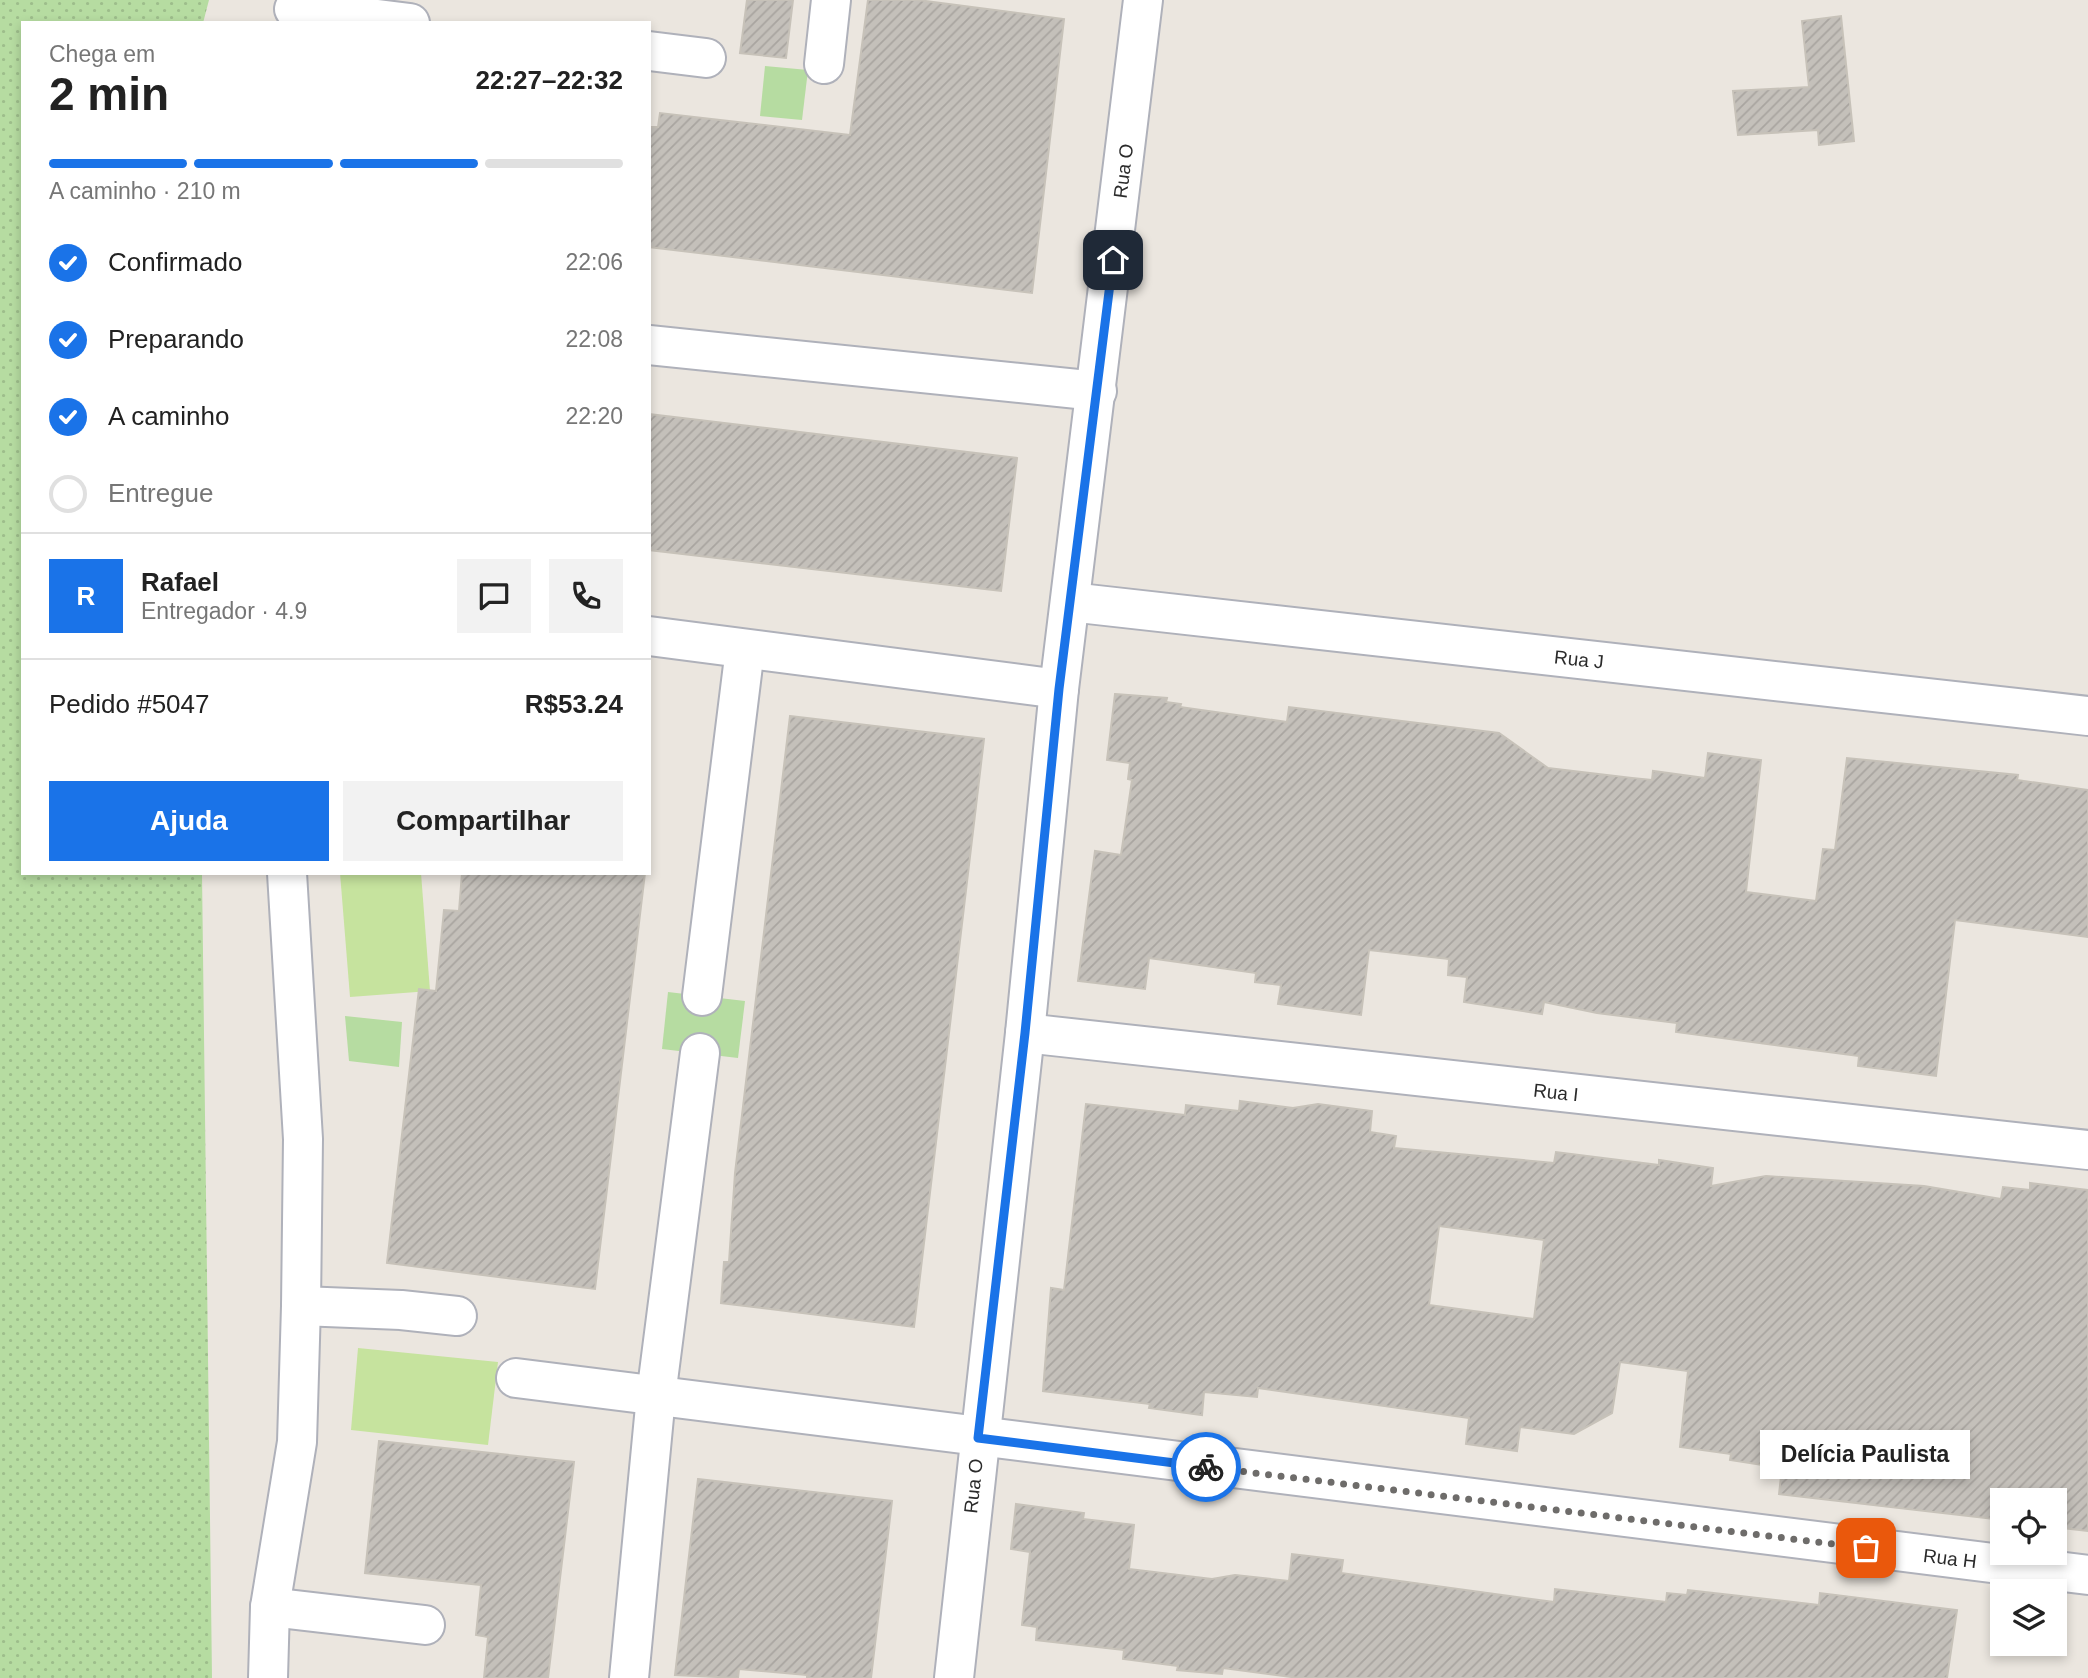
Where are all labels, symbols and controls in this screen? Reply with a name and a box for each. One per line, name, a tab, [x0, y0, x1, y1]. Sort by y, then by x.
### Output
text: Chega em	[49, 41, 155, 67]
text: 22:27–22:32	[476, 65, 623, 95]
text: 2 min	[49, 68, 169, 120]
street label: Rua O	[1110, 143, 1137, 200]
text: A caminho · 210 m	[49, 178, 241, 204]
pin	[1083, 230, 1143, 290]
icon: home	[1094, 241, 1132, 279]
icon: check	[49, 244, 87, 282]
text: Confirmado	[108, 247, 242, 277]
text: 22:06	[565, 249, 623, 275]
icon: check	[49, 321, 87, 359]
text: Preparando	[108, 324, 244, 354]
text: 22:08	[565, 326, 623, 352]
icon: check	[49, 398, 87, 436]
text: A caminho	[108, 401, 229, 431]
text: 22:20	[565, 403, 623, 429]
text: Entregue	[108, 478, 214, 508]
button: chat	[457, 559, 531, 633]
button: phone	[549, 559, 623, 633]
text: Rafael	[141, 567, 219, 597]
text: R	[77, 581, 95, 611]
text: Entregador · 4.9	[141, 598, 307, 624]
street label: Rua J	[1553, 646, 1605, 673]
text: Pedido #5047	[49, 689, 209, 719]
text: R$53.24	[525, 689, 623, 719]
button: Ajuda	[49, 781, 329, 861]
button: Compartilhar	[343, 781, 623, 861]
street label: Rua I	[1532, 1080, 1580, 1105]
callout: Delícia Paulista	[1761, 1429, 1971, 1478]
courier	[1171, 1432, 1241, 1502]
text: Delícia Paulista	[1781, 1441, 1949, 1467]
icon: bike	[1187, 1448, 1225, 1486]
street label: Rua O	[960, 1458, 987, 1514]
map controls	[1990, 1488, 2067, 1656]
button: locate	[1990, 1488, 2067, 1565]
pin	[1836, 1518, 1896, 1578]
icon: bag	[1847, 1529, 1885, 1567]
street label: Rua H	[1922, 1545, 1978, 1572]
button: layers	[1990, 1579, 2067, 1656]

